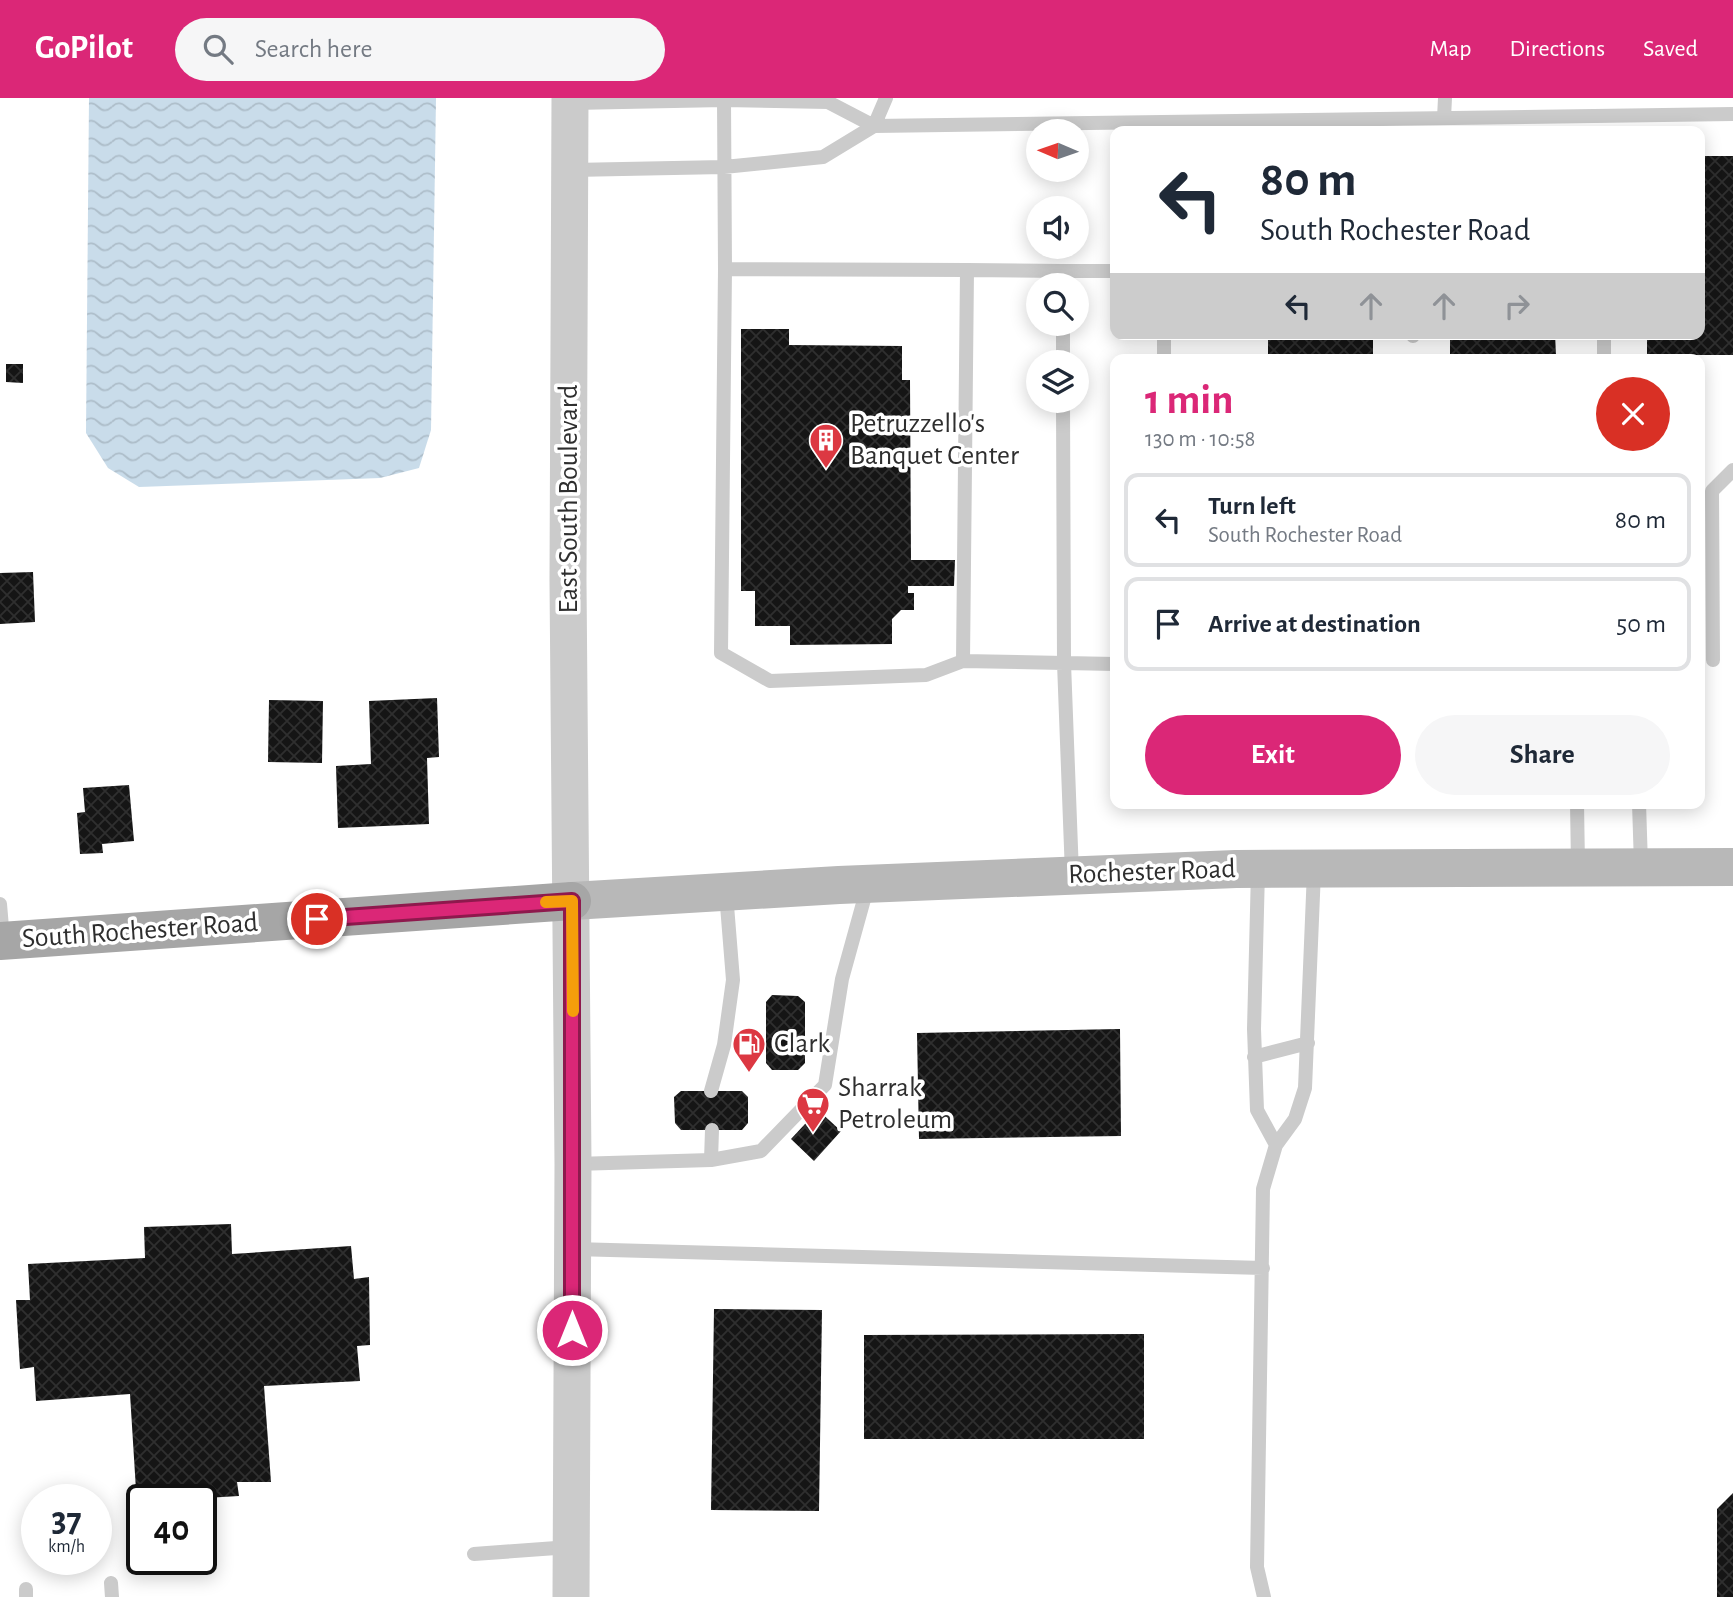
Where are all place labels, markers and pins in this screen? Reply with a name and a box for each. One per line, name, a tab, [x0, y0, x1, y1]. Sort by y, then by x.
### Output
place label: Petruzzello's Banquet Center	[850, 410, 1019, 470]
building icon: Petruzzello's Banquet Center	[807, 421, 845, 470]
pin	[287, 889, 347, 949]
fuel station icon: Clark	[730, 1025, 768, 1074]
place label: Clark	[774, 1030, 830, 1058]
place label: Sharrak Petroleum	[838, 1074, 952, 1134]
supermarket icon: Sharrak Petroleum	[794, 1085, 832, 1134]

